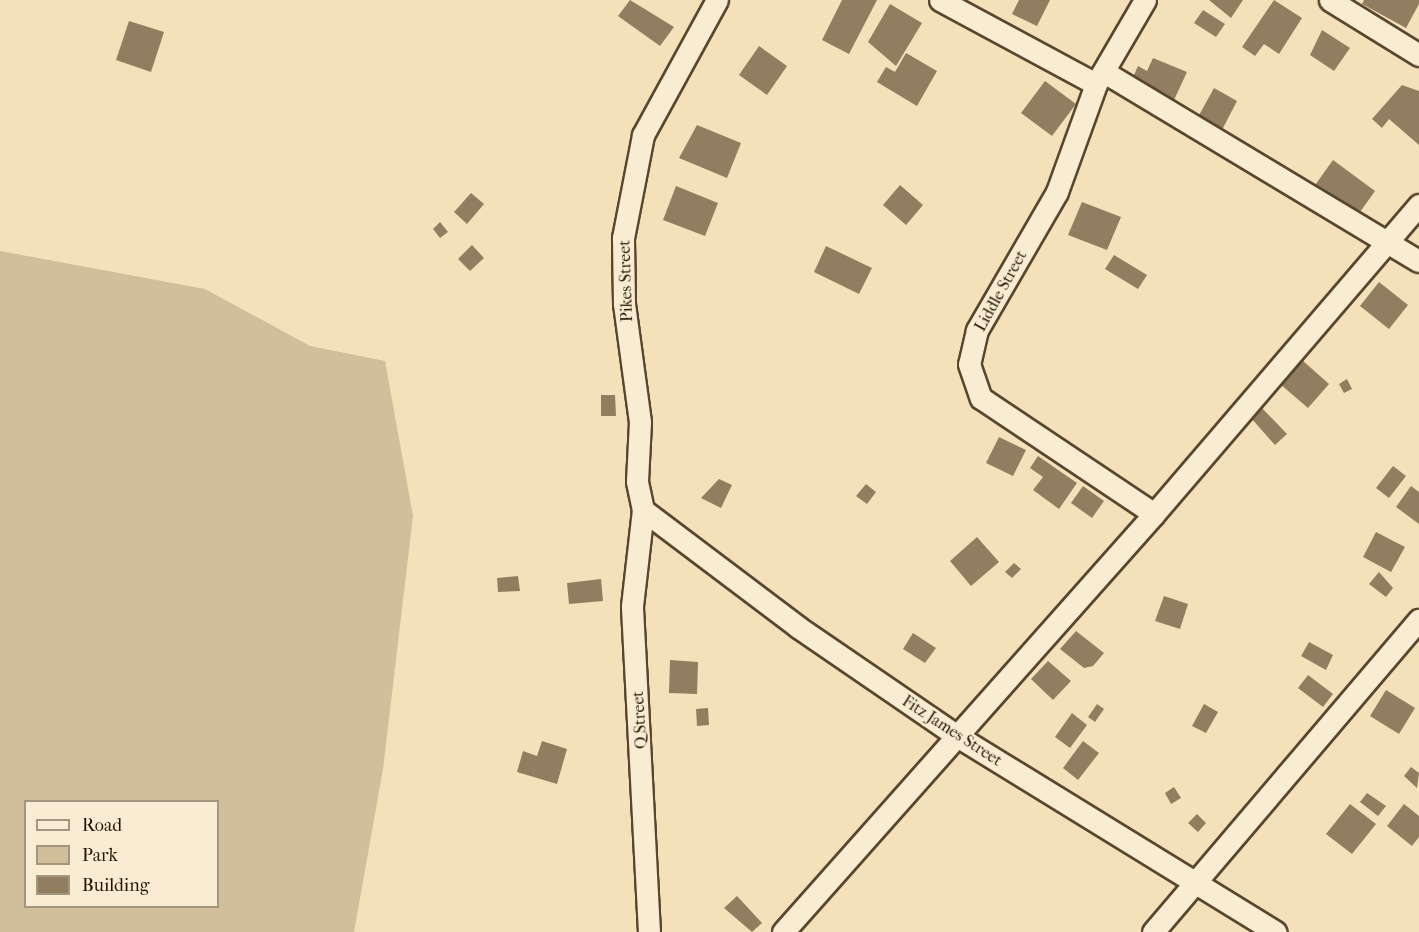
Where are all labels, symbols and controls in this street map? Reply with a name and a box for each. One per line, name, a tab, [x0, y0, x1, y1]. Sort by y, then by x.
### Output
street label: Pikes Street	[615, 240, 637, 322]
street label: Liddle Street	[971, 247, 1031, 335]
street label: Q Street	[628, 690, 652, 750]
street label: Fitz James Street	[898, 692, 1006, 770]
legend	[24, 800, 219, 908]
text: Road	[82, 815, 122, 836]
text: Park	[82, 845, 118, 866]
text: Building	[82, 875, 149, 896]

